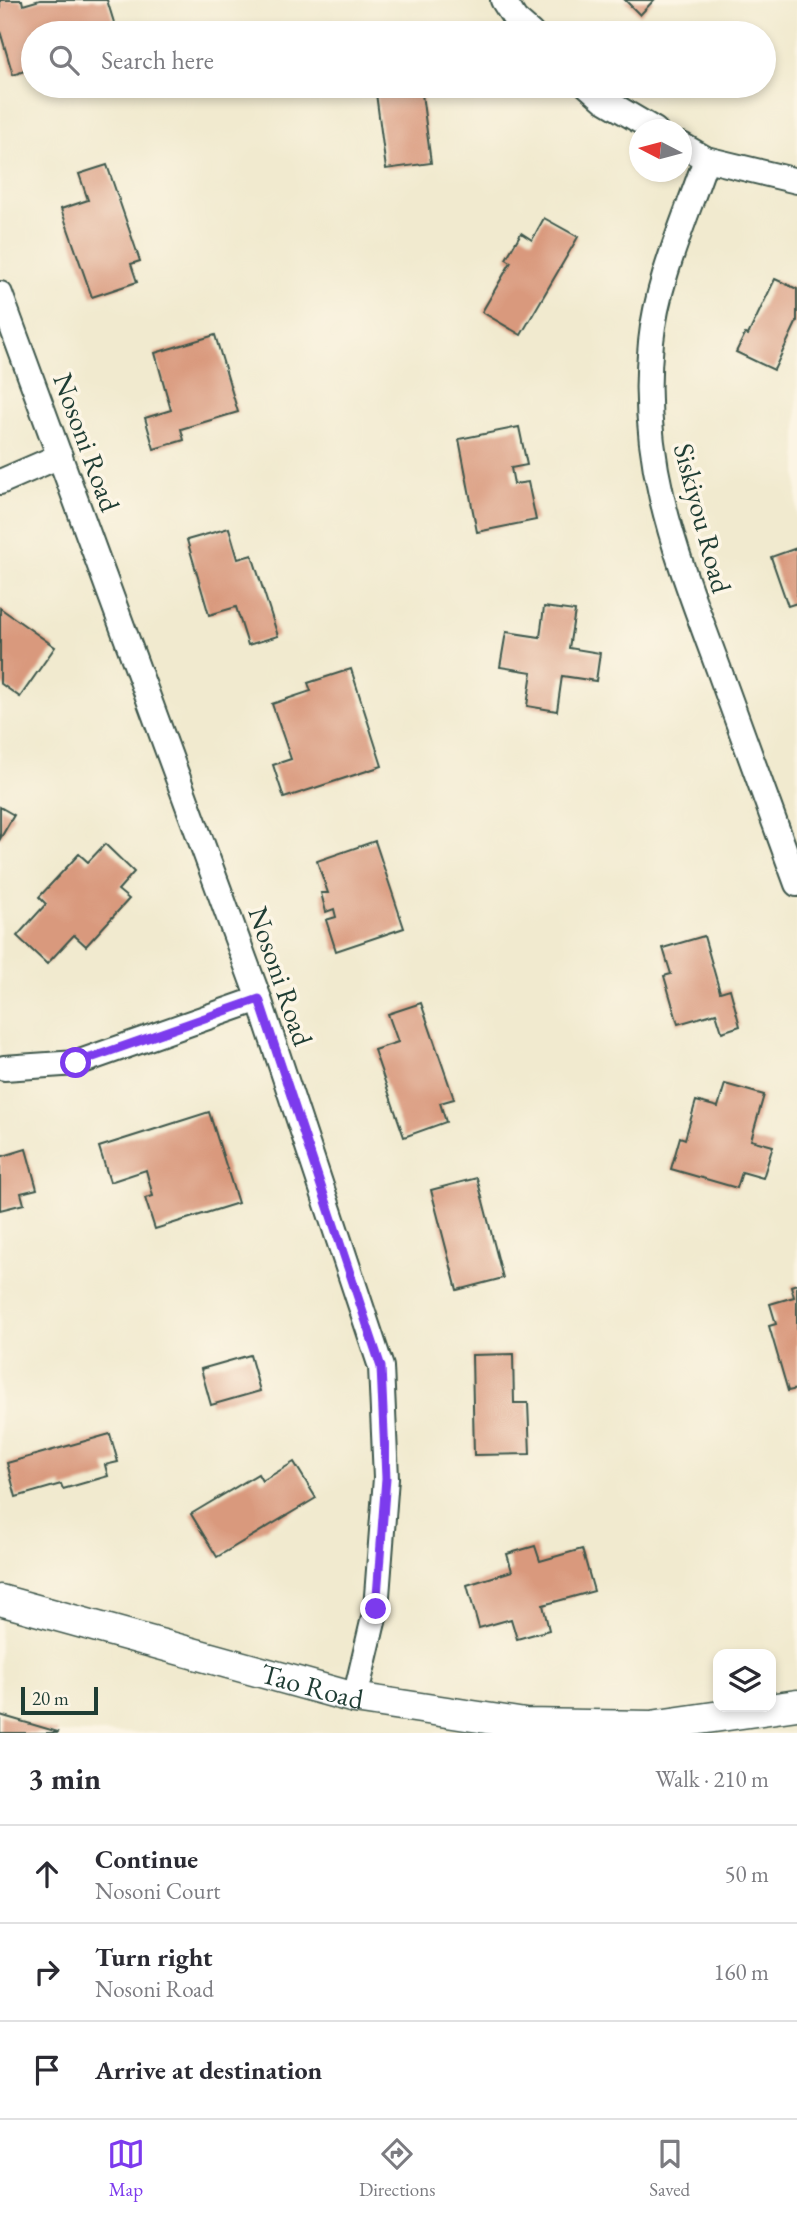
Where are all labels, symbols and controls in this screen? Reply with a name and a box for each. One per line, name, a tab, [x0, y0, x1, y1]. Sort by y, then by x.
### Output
search box	[21, 21, 776, 98]
icon: search	[45, 41, 83, 79]
text: Search here	[101, 43, 214, 77]
north arrow	[629, 119, 692, 182]
street label: Nosoni Road	[45, 368, 129, 517]
street label: Siskiyou Road	[666, 439, 740, 597]
street label: Nosoni Road	[240, 902, 322, 1051]
route start	[60, 1047, 91, 1078]
route end	[360, 1593, 391, 1624]
map controls	[713, 1649, 776, 1712]
button: layers	[713, 1649, 776, 1712]
street label: Tao Road	[257, 1655, 367, 1717]
scale bar	[21, 1684, 98, 1716]
text: 20 m	[32, 1686, 69, 1711]
text: 3 min	[28, 1759, 101, 1798]
text: Walk · 210 m	[655, 1764, 769, 1794]
text: Continue	[95, 1842, 198, 1876]
icon: ahead	[28, 1855, 66, 1893]
text: 50 m	[724, 1859, 769, 1889]
text: Nosoni Court	[95, 1876, 221, 1906]
text: Turn right	[95, 1940, 213, 1974]
icon: right	[28, 1953, 66, 1991]
text: 160 m	[713, 1957, 769, 1987]
text: Nosoni Road	[95, 1974, 214, 2004]
icon: arrive	[28, 2051, 66, 2089]
text: Arrive at destination	[95, 2053, 322, 2087]
tab: Map	[107, 2135, 145, 2202]
tab: Directions	[359, 2135, 435, 2202]
tab: Saved	[649, 2135, 690, 2202]

